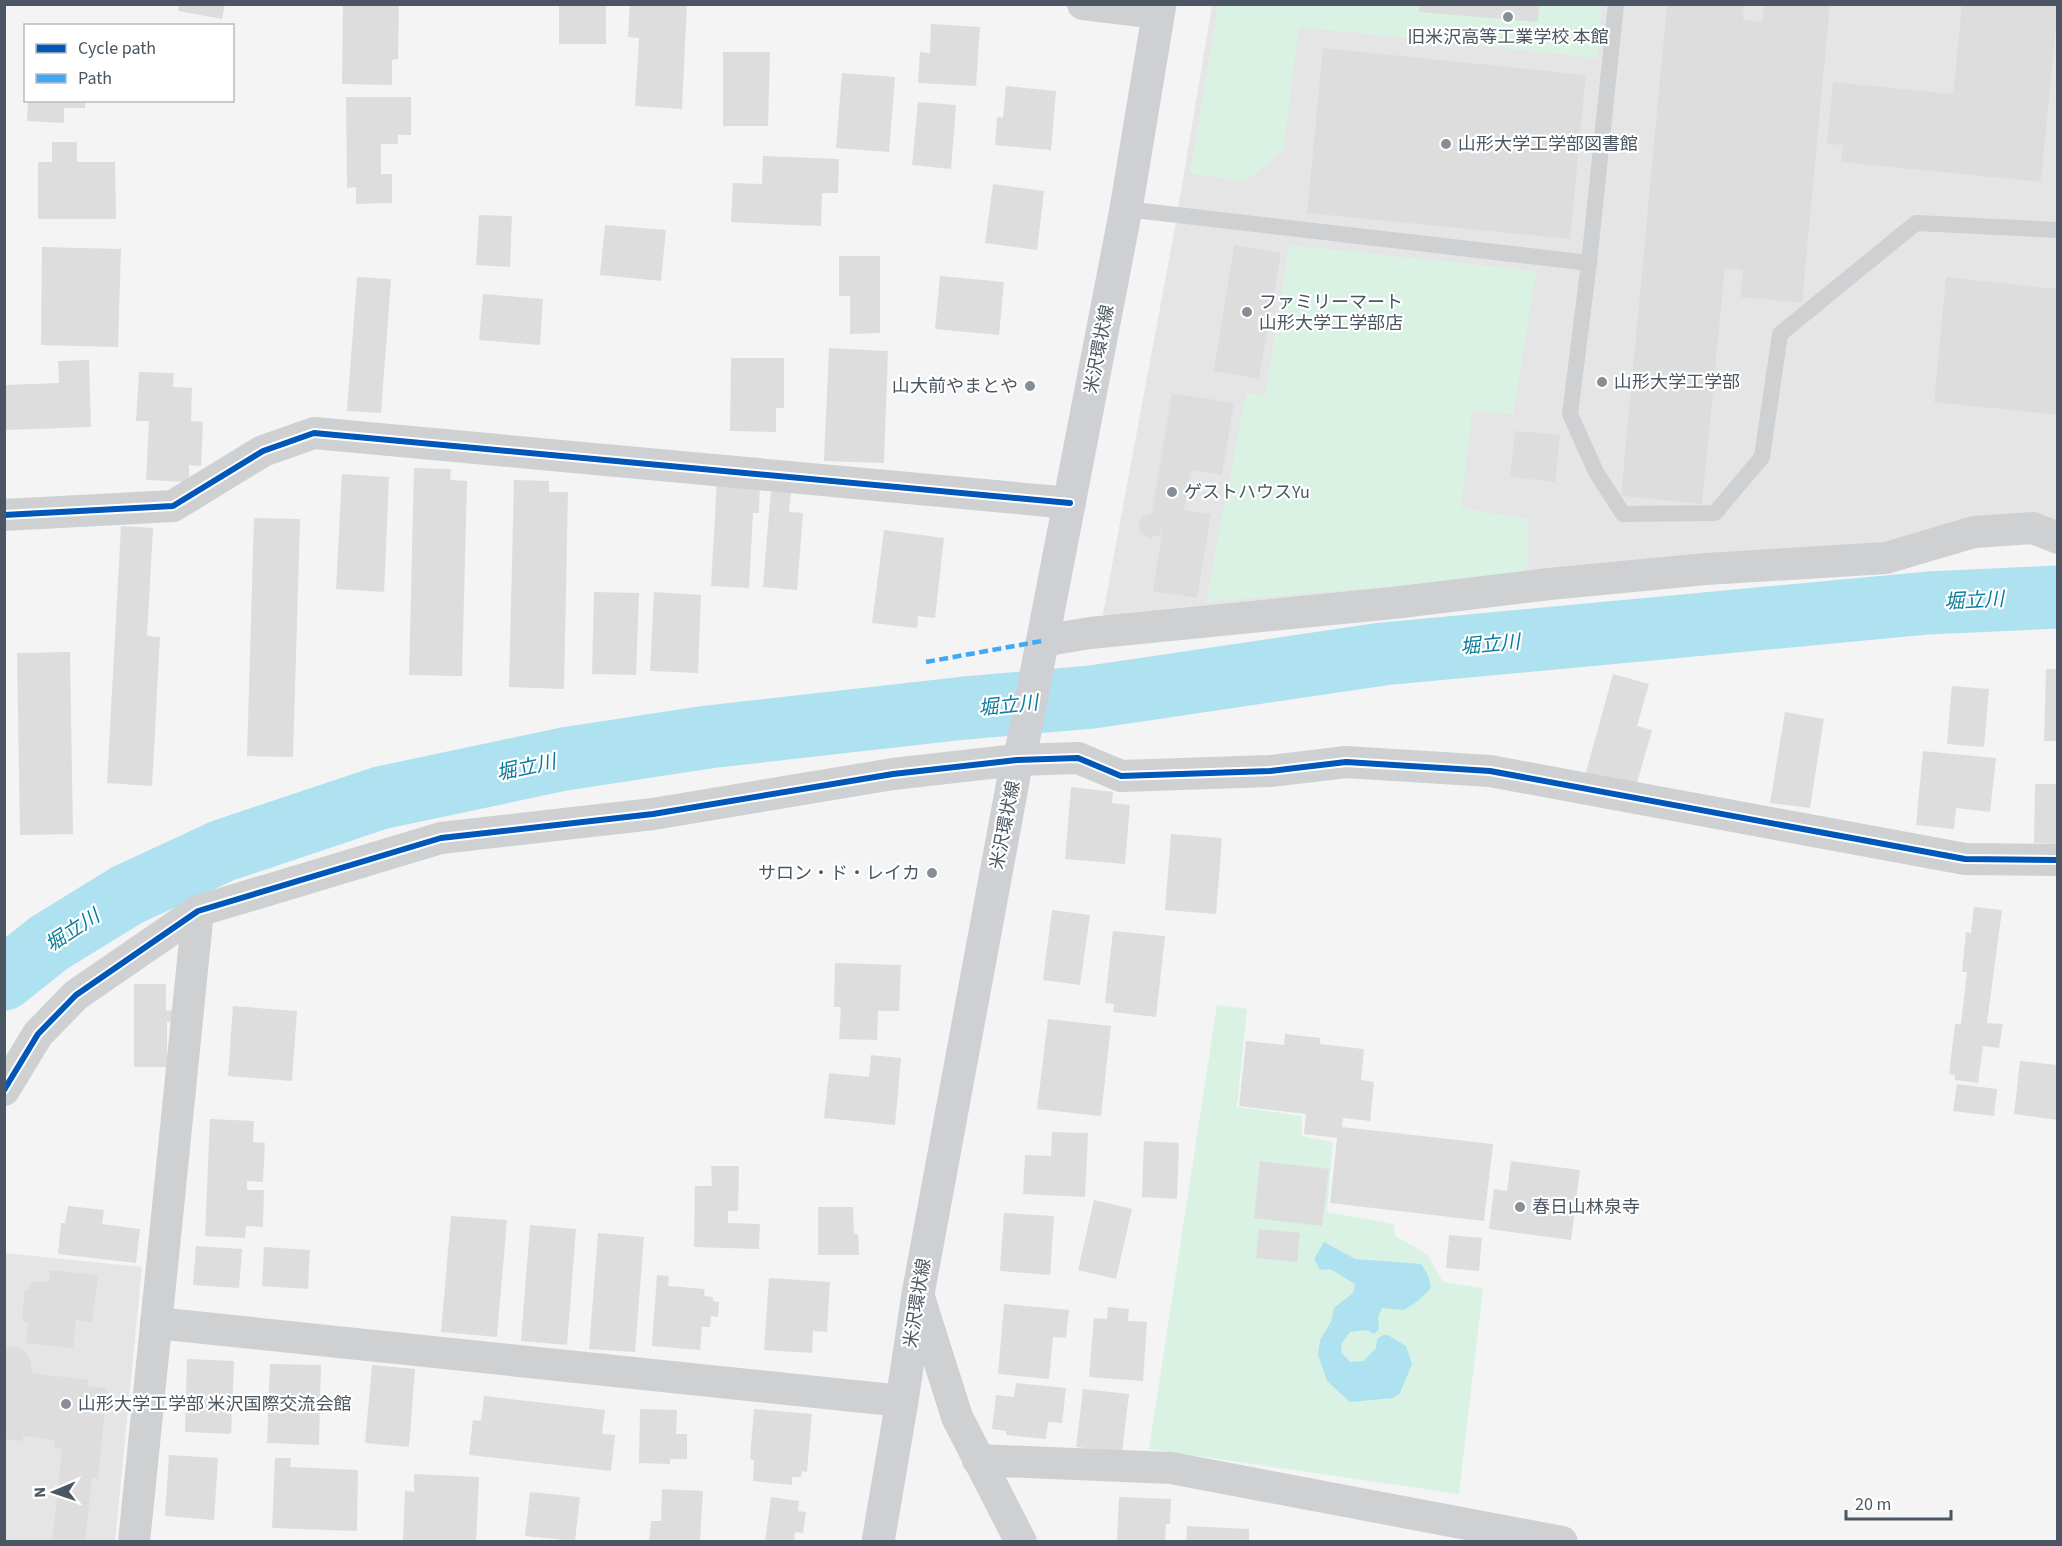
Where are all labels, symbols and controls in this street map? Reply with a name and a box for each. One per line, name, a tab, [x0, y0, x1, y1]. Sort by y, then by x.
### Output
marker: 旧米沢高等工業学校 本館	[1501, 10, 1515, 24]
legend	[24, 24, 234, 102]
place label: 旧米沢高等工業学校 本館	[1407, 25, 1609, 50]
text: Cycle path	[78, 36, 156, 61]
text: Path	[78, 66, 112, 91]
place label: 山形大学工学部図書館	[1458, 132, 1638, 157]
marker: 山形大学工学部図書館	[1439, 137, 1453, 151]
place label: ファミリーマート 山形大学工学部店	[1259, 290, 1403, 336]
street label: 米沢環状線	[1079, 303, 1120, 396]
marker: ファミリーマート 山形大学工学部店	[1240, 305, 1254, 319]
place label: 山形大学工学部	[1614, 370, 1740, 395]
place label: 山大前やまとや	[892, 374, 1018, 399]
marker: 山形大学工学部	[1595, 375, 1609, 389]
marker: 山大前やまとや	[1023, 379, 1037, 393]
place label: ゲストハウスYu	[1184, 480, 1310, 505]
marker: ゲストハウスYu	[1165, 485, 1179, 499]
water label: 堀立川	[1943, 585, 2007, 617]
water label: 堀立川	[1459, 628, 1523, 662]
water label: 堀立川	[977, 689, 1041, 723]
water label: 堀立川	[494, 748, 560, 788]
street label: 米沢環状線	[985, 779, 1026, 872]
place label: サロン・ド・レイカ	[758, 861, 920, 886]
marker: サロン・ド・レイカ	[925, 866, 939, 880]
water label: 堀立川	[40, 902, 107, 959]
place label: 春日山林泉寺	[1532, 1195, 1640, 1220]
marker: 春日山林泉寺	[1513, 1200, 1527, 1214]
street label: 米沢環状線	[898, 1257, 937, 1349]
place label: 山形大学工学部 米沢国際交流会館	[78, 1392, 352, 1417]
marker: 山形大学工学部 米沢国際交流会館	[59, 1397, 73, 1411]
north arrow	[24, 1462, 84, 1522]
scale bar	[1846, 1483, 1951, 1521]
text: N	[29, 1487, 51, 1498]
text: 20 m	[1855, 1492, 1891, 1517]

